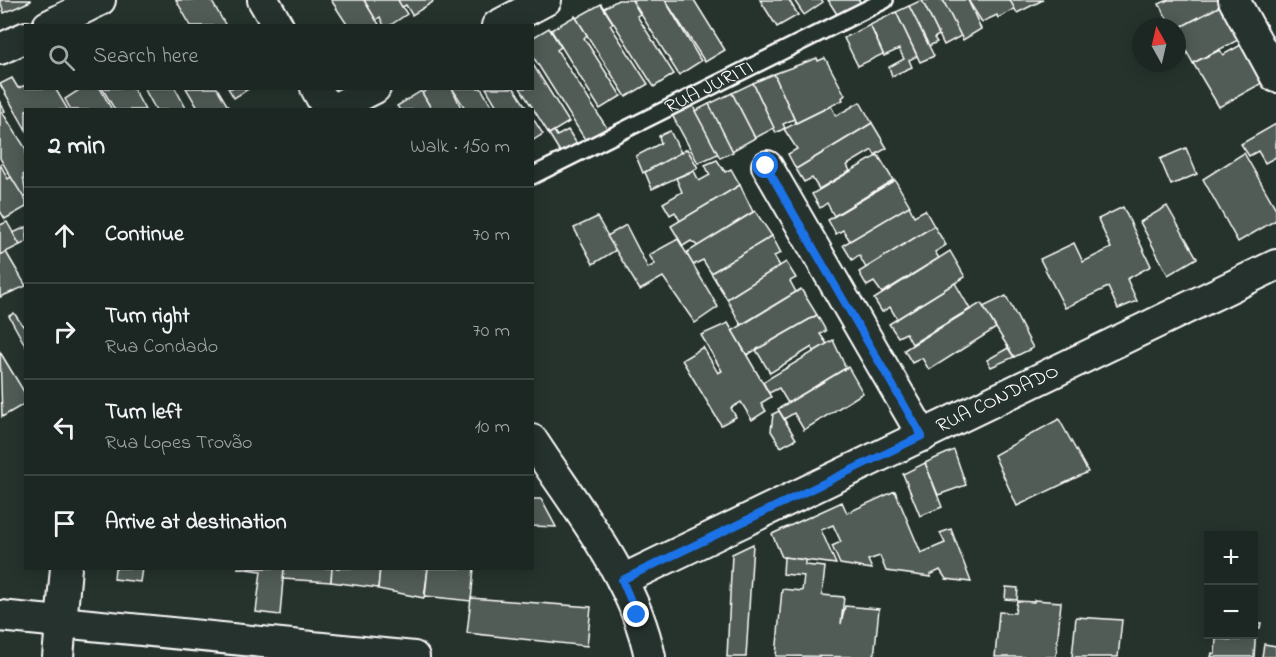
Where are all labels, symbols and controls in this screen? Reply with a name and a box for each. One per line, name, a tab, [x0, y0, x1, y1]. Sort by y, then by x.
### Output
north arrow	[1132, 18, 1186, 72]
search box	[24, 24, 534, 90]
icon: search	[45, 41, 78, 74]
text: Search here	[93, 41, 198, 73]
street label: RUA JURITI	[660, 53, 758, 122]
text: 2 min	[48, 128, 105, 166]
text: Walk · 150 m	[410, 133, 510, 162]
route start	[752, 152, 778, 178]
icon: ahead	[48, 219, 81, 252]
text: Continue	[105, 219, 184, 251]
text: 70 m	[473, 221, 510, 250]
text: Turn right	[105, 301, 190, 333]
icon: right	[48, 315, 81, 348]
text: 70 m	[473, 317, 510, 346]
text: Rua Condado	[105, 333, 218, 362]
street label: RUA CONDADO	[932, 357, 1064, 441]
text: Turn left	[105, 397, 182, 429]
icon: left	[48, 411, 81, 444]
text: 10 m	[474, 413, 510, 442]
text: Rua Lopes Trovão	[105, 429, 252, 458]
icon: arrive	[48, 507, 81, 540]
text: Arrive at destination	[105, 507, 287, 539]
map controls	[1204, 531, 1258, 639]
button: +	[1204, 531, 1258, 585]
button: −	[1204, 585, 1258, 639]
route end	[623, 601, 649, 627]

